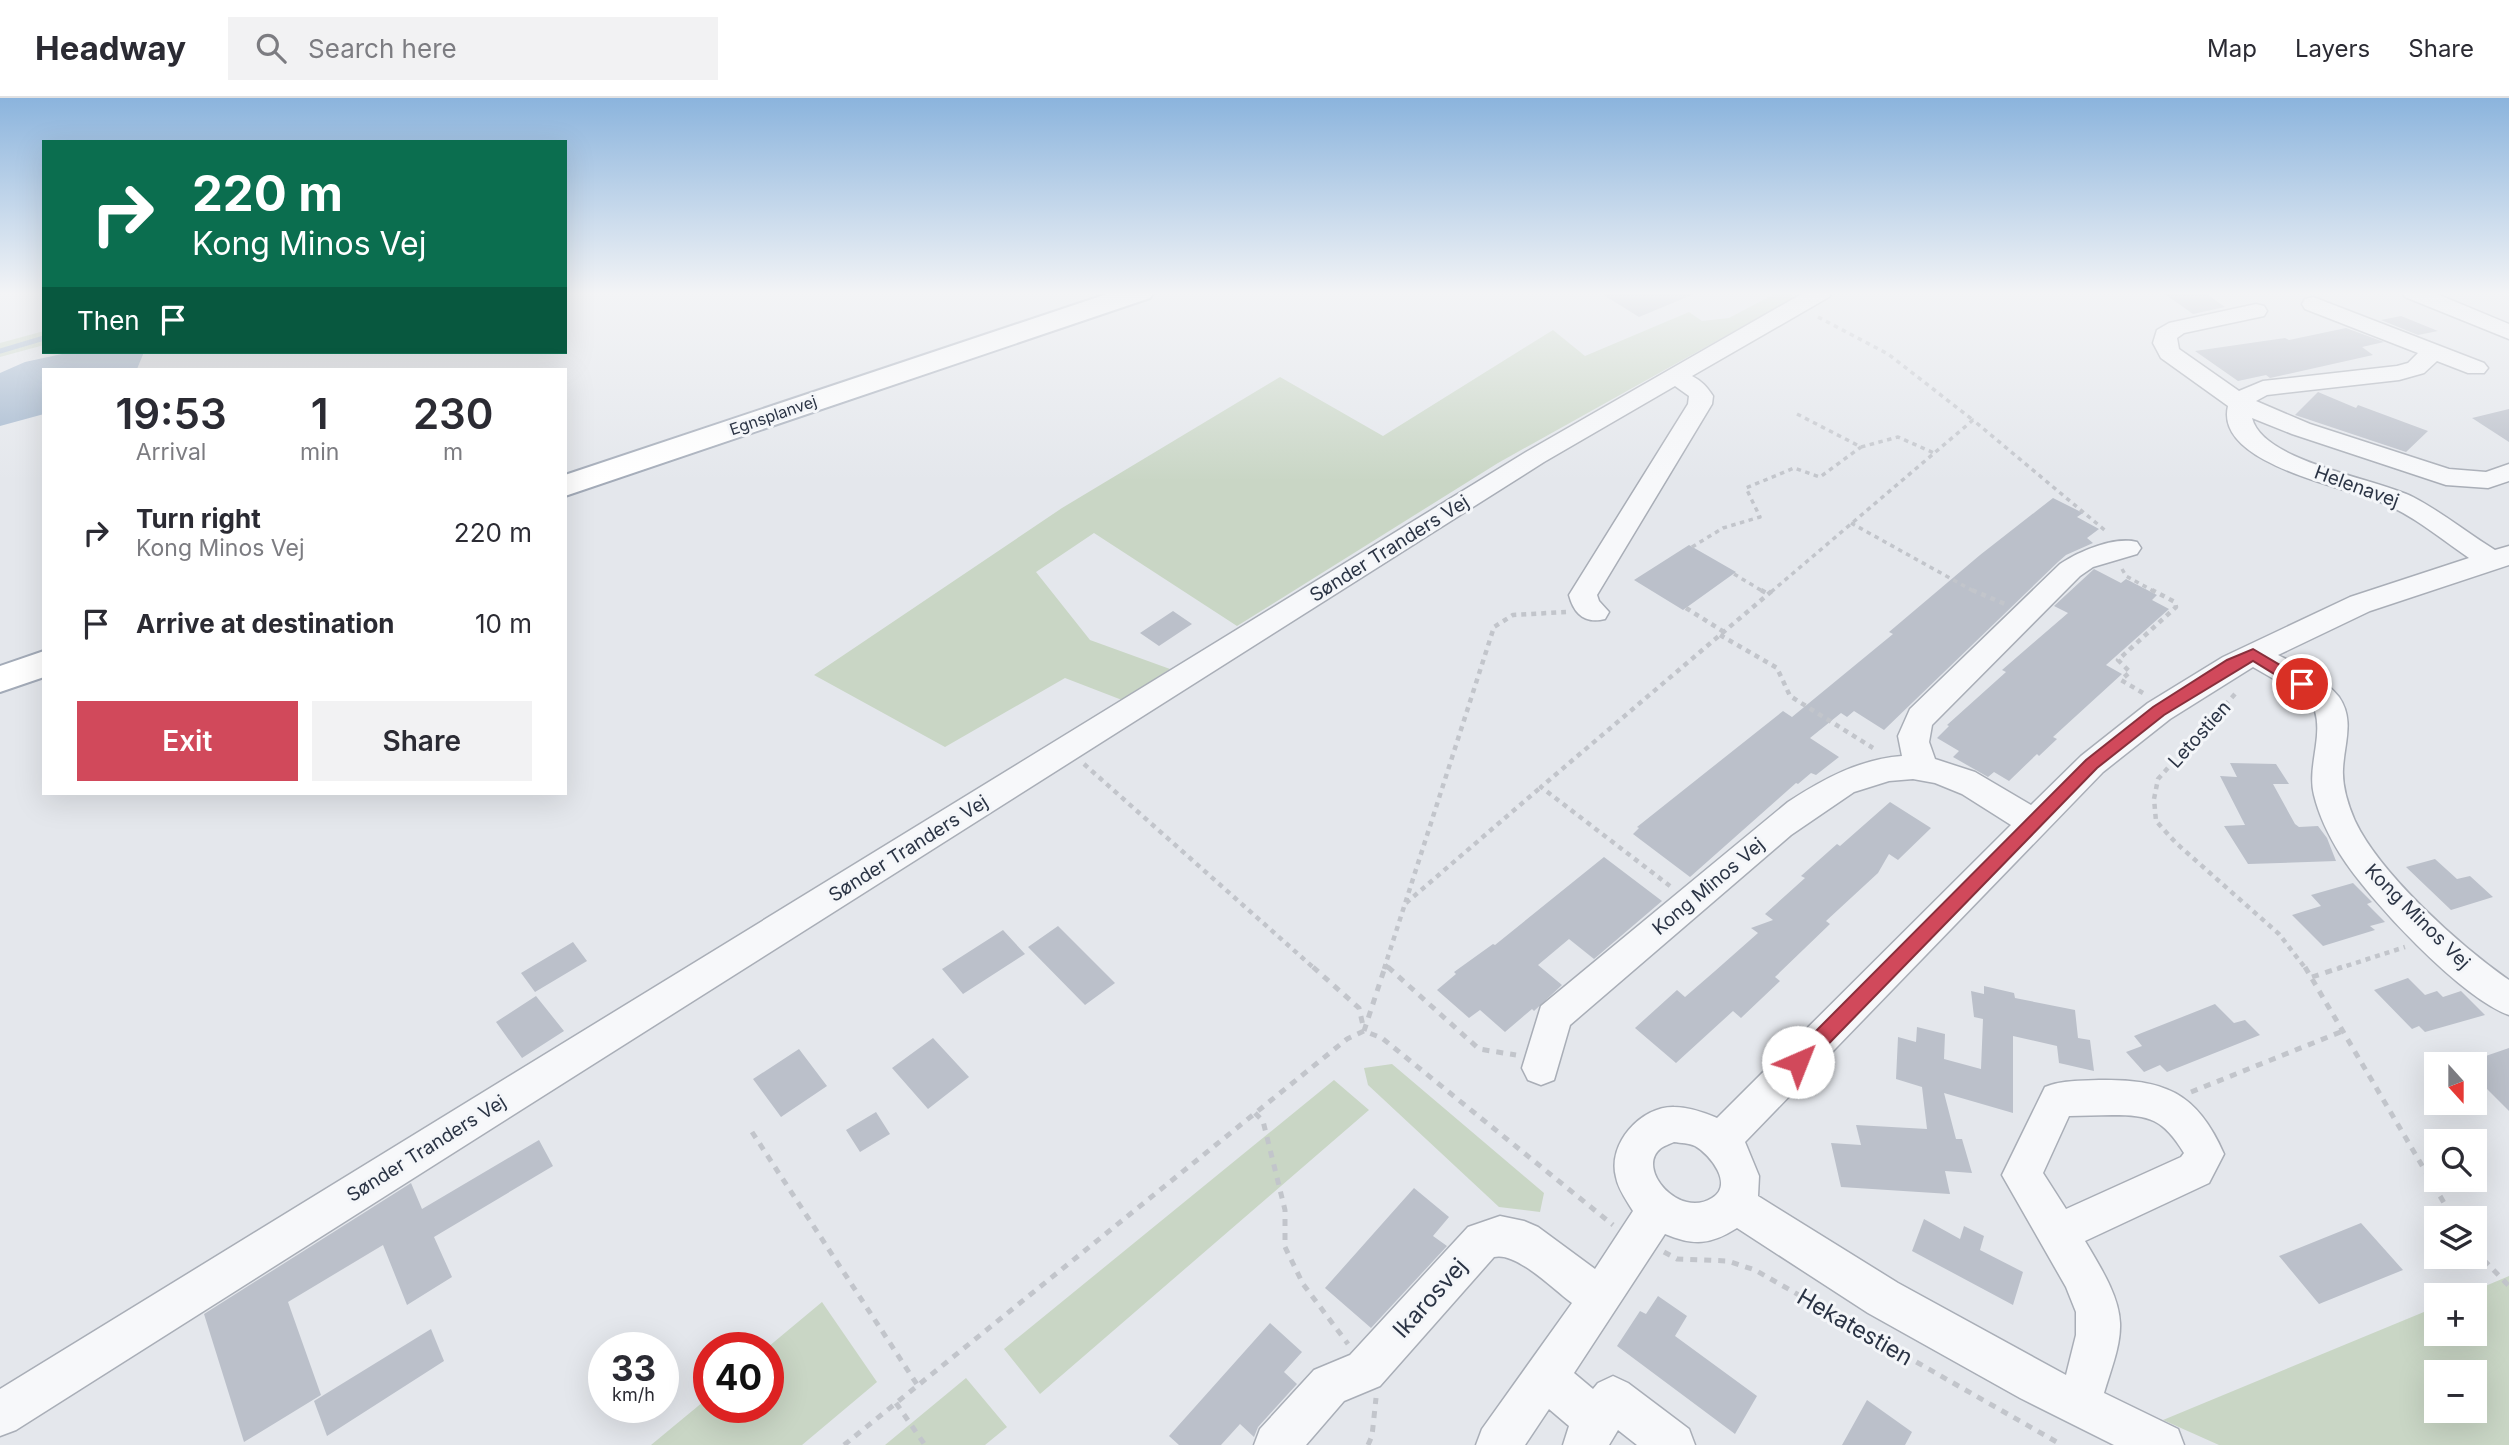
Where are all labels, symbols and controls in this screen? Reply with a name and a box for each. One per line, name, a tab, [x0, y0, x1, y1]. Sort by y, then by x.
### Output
search box	[228, 17, 718, 80]
text: Headway	[35, 28, 186, 68]
icon: search	[252, 29, 290, 67]
text: Search here	[308, 33, 457, 64]
text: Map	[2207, 34, 2257, 63]
text: Layers	[2295, 34, 2370, 63]
text: Share	[2408, 34, 2474, 63]
text: 220 m	[192, 164, 343, 223]
icon: right	[77, 168, 168, 259]
text: Kong Minos Vej	[192, 224, 426, 263]
icon: arrive	[154, 301, 192, 339]
text: Then	[77, 305, 140, 336]
text: 19:53	[115, 388, 227, 439]
text: 1	[311, 388, 329, 439]
text: 230	[413, 388, 493, 439]
street label: Egnsplanvej	[727, 391, 819, 439]
text: Arrival	[136, 438, 206, 466]
text: min	[300, 438, 339, 466]
text: m	[443, 438, 463, 466]
street label: Helenavej	[2311, 461, 2402, 512]
street label: Sønder Tranders Vej	[1305, 490, 1473, 607]
text: Turn right	[136, 503, 261, 534]
icon: right	[77, 514, 115, 552]
text: 220 m	[454, 517, 532, 548]
text: Kong Minos Vej	[136, 534, 305, 562]
icon: arrive	[77, 605, 115, 643]
text: Arrive at destination	[136, 608, 395, 639]
text: 10 m	[475, 608, 532, 639]
pin	[2272, 654, 2332, 714]
icon: arrive	[2283, 665, 2321, 703]
street label: Letostien	[2163, 696, 2235, 773]
button: Exit	[77, 701, 298, 781]
button: Share	[312, 701, 532, 781]
street label: Sønder Tranders Vej	[824, 790, 992, 907]
street label: Kong Minos Vej	[1648, 833, 1769, 940]
street label: Kong Minos Vej	[2360, 859, 2475, 974]
position arrow	[1761, 1025, 1835, 1099]
north arrow	[2424, 1052, 2487, 1115]
map controls	[2424, 1052, 2487, 1423]
street label: Sønder Tranders Vej	[342, 1090, 510, 1207]
button: search	[2424, 1129, 2487, 1192]
button: layers	[2424, 1206, 2487, 1269]
street label: Ikarosvej	[1387, 1252, 1473, 1344]
street label: Hekatestien	[1792, 1283, 1918, 1371]
button: +	[2424, 1283, 2487, 1346]
speed limit sign: 40	[693, 1332, 784, 1423]
text: 33	[611, 1347, 656, 1389]
button: −	[2424, 1360, 2487, 1423]
text: km/h	[612, 1384, 655, 1405]

